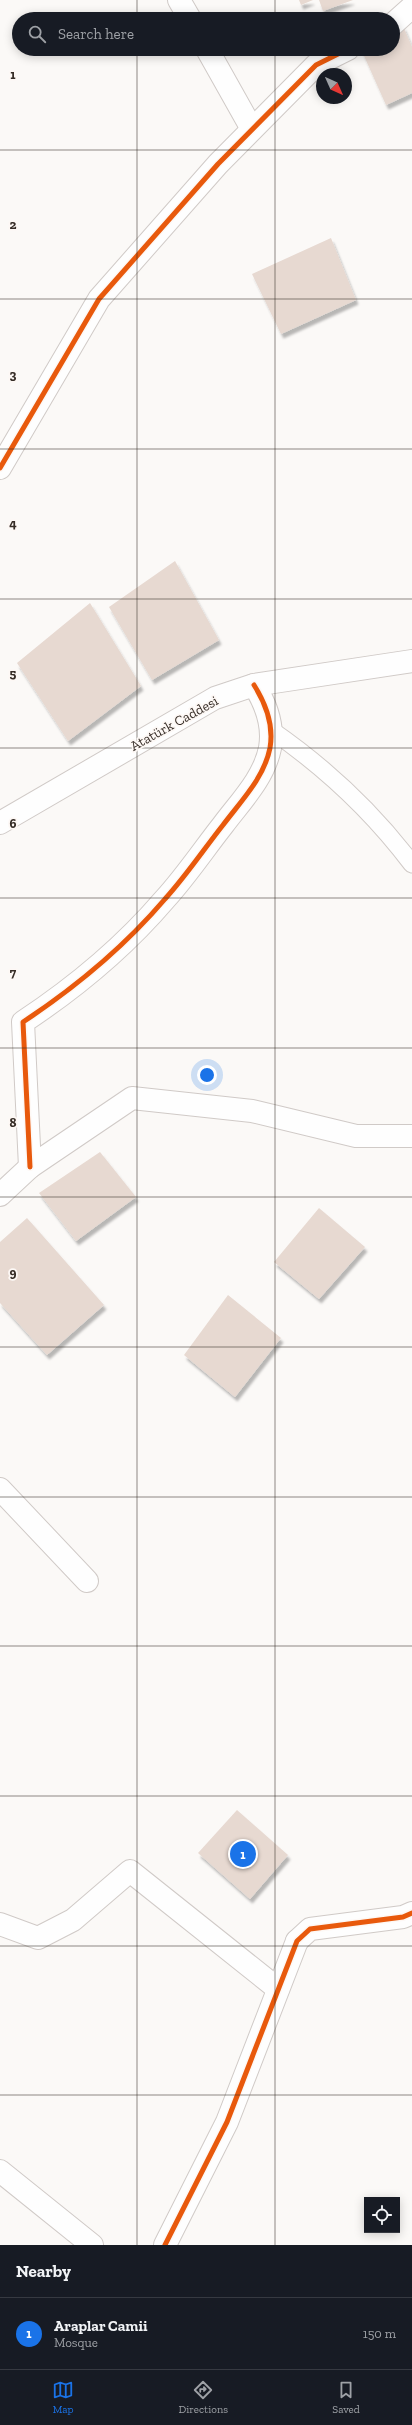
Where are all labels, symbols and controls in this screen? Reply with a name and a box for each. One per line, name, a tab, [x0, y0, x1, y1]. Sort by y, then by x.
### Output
search box	[12, 12, 400, 56]
icon: search	[26, 23, 48, 45]
text: Search here	[58, 25, 134, 43]
text: 1	[10, 67, 16, 82]
north arrow	[316, 68, 352, 104]
text: 2	[10, 217, 17, 232]
text: 3	[10, 367, 17, 382]
text: 4	[9, 516, 17, 531]
text: 5	[10, 666, 17, 681]
street label: Atatürk Caddesi	[127, 692, 221, 755]
text: 6	[10, 816, 17, 831]
text: 7	[10, 965, 17, 980]
your location	[197, 1065, 217, 1085]
text: 8	[9, 1115, 17, 1130]
text: 9	[10, 1265, 17, 1280]
pin: 1	[230, 1839, 256, 1869]
map controls	[364, 2197, 400, 2233]
button: locate	[364, 2197, 400, 2233]
text: Nearby	[16, 2261, 71, 2281]
text: Araplar Camii	[54, 2317, 147, 2335]
text: 1	[26, 2326, 32, 2341]
text: 150 m	[363, 2326, 396, 2341]
text: Mosque	[54, 2335, 98, 2350]
tab: Map	[52, 2379, 74, 2416]
tab: Directions	[178, 2379, 228, 2416]
tab: Saved	[332, 2379, 360, 2416]

